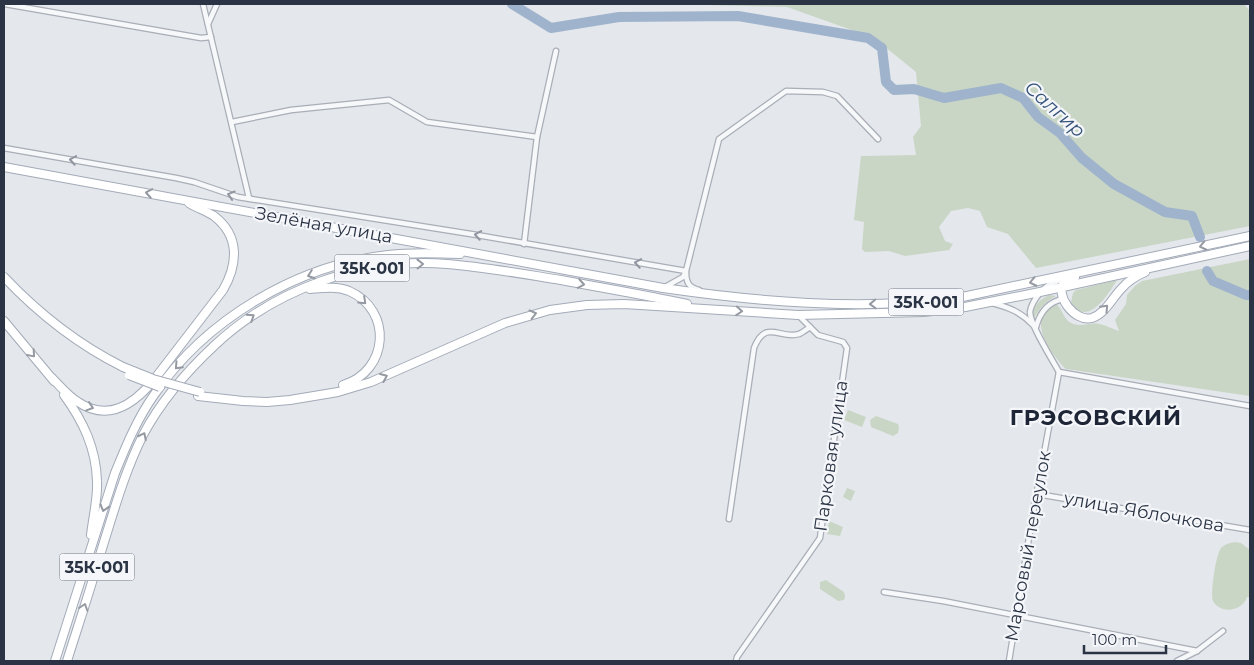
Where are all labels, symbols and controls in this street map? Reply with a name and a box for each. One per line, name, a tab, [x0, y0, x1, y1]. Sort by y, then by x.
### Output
water label: Салгир	[1020, 76, 1090, 142]
one-way arrow	[68, 156, 77, 166]
one-way arrow	[144, 189, 153, 199]
one-way arrow	[228, 190, 236, 200]
street label: Зелёная улица	[254, 202, 394, 248]
one-way arrow	[473, 231, 482, 241]
one-way arrow	[1198, 240, 1207, 251]
road number: 35К-001	[334, 254, 410, 282]
one-way arrow	[417, 258, 425, 269]
one-way arrow	[634, 259, 642, 269]
one-way arrow	[307, 269, 316, 279]
one-way arrow	[1029, 277, 1038, 287]
one-way arrow	[577, 279, 586, 289]
road number: 35К-001	[888, 288, 964, 316]
one-way arrow	[357, 295, 366, 304]
one-way arrow	[869, 299, 877, 310]
one-way arrow	[1099, 304, 1108, 313]
one-way arrow	[735, 305, 743, 316]
one-way arrow	[529, 309, 538, 320]
one-way arrow	[246, 313, 255, 323]
one-way arrow	[26, 348, 34, 357]
one-way arrow	[175, 360, 184, 369]
one-way arrow	[379, 372, 388, 383]
street label: Парковая улица	[809, 379, 853, 533]
one-way arrow	[85, 401, 94, 411]
district label: ГРЭСОВСКИЙ	[1010, 404, 1182, 431]
one-way arrow	[137, 432, 147, 441]
street label: Марсовый переулок	[1000, 448, 1056, 643]
street label: улица Яблочкова	[1061, 487, 1226, 537]
one-way arrow	[99, 503, 109, 512]
road number: 35К-001	[59, 554, 134, 580]
one-way arrow	[78, 604, 88, 612]
scale bar	[1084, 622, 1166, 654]
text: 100 m	[1092, 630, 1137, 649]

